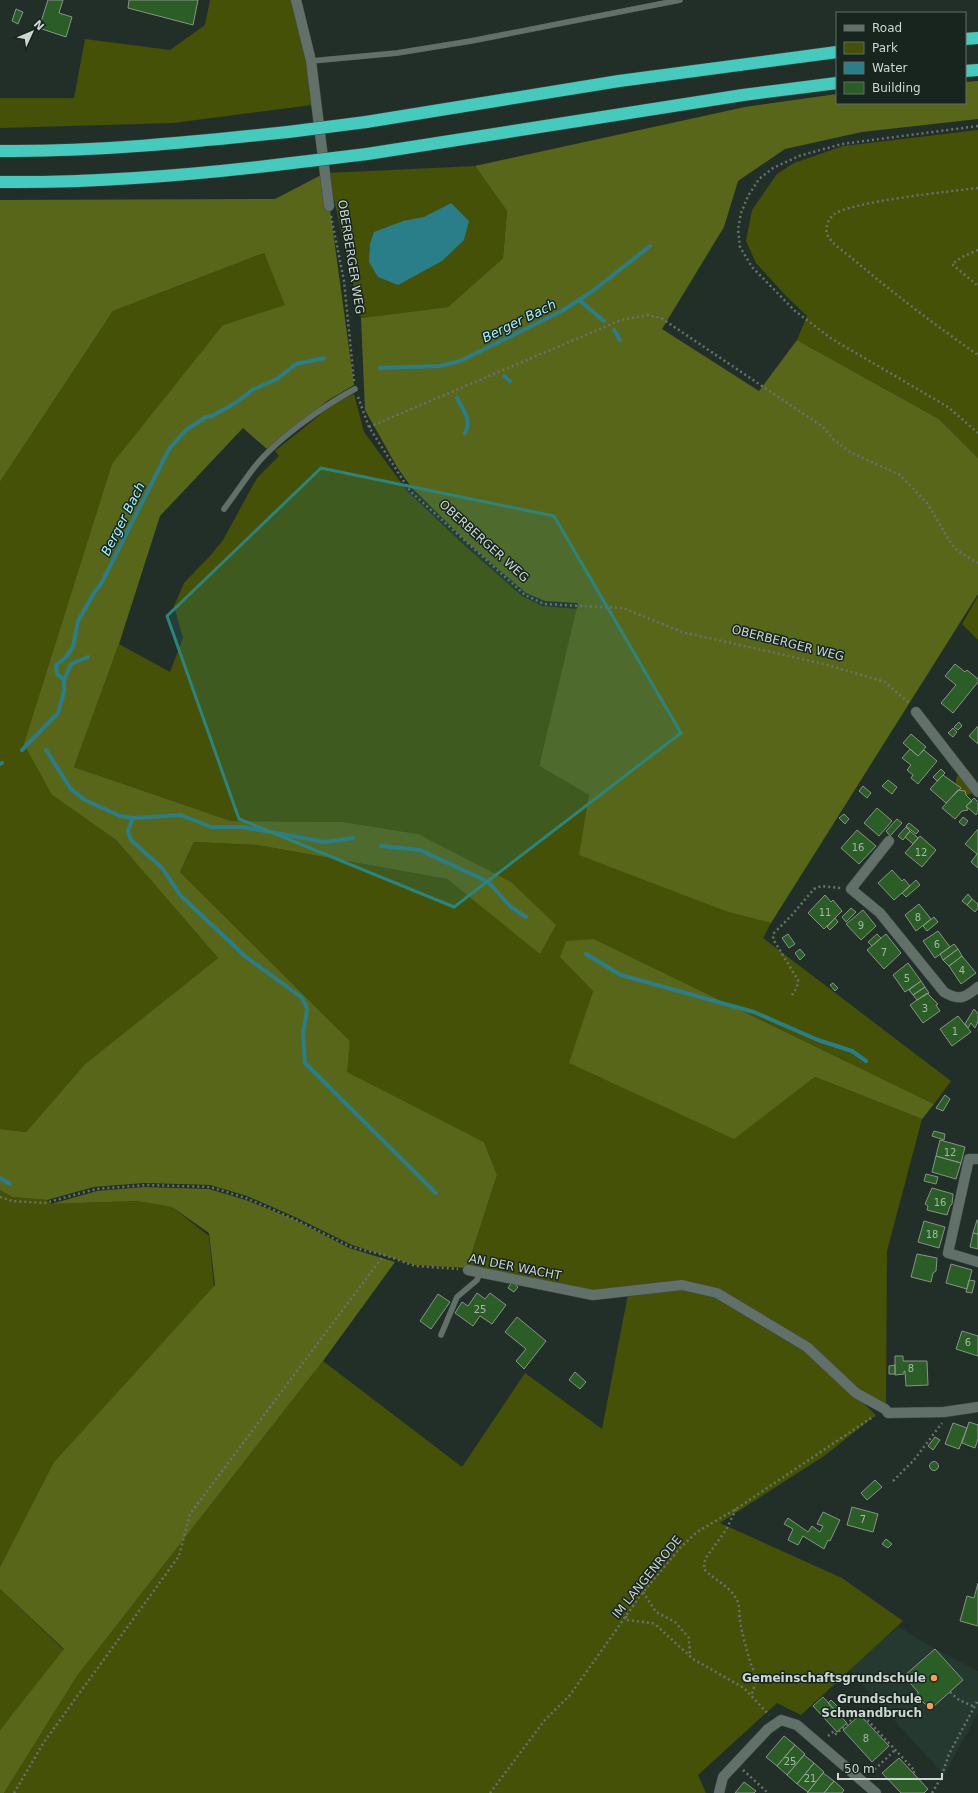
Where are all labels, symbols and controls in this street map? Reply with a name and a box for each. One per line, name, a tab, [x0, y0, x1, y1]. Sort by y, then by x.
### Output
north arrow	[12, 12, 52, 52]
legend	[836, 12, 966, 104]
text: N	[31, 18, 47, 33]
text: Road	[872, 21, 902, 35]
text: Park	[872, 41, 898, 55]
text: Water	[872, 61, 908, 75]
text: Building	[872, 81, 921, 95]
street label: OBERBERGER WEG	[335, 199, 367, 315]
water label: Berger Bach	[480, 297, 558, 345]
water label: Berger Bach	[98, 480, 148, 558]
street label: OBERBERGER WEG	[436, 497, 532, 585]
street label: OBERBERGER WEG	[730, 622, 846, 664]
house number: 16	[852, 842, 864, 853]
house number: 12	[915, 847, 927, 858]
house number: 11	[819, 907, 831, 918]
house number: 8	[915, 912, 921, 923]
house number: 9	[858, 920, 864, 931]
house number: 6	[934, 939, 940, 950]
house number: 7	[881, 947, 887, 958]
house number: 4	[959, 965, 965, 976]
house number: 5	[904, 973, 910, 984]
house number: 3	[922, 1003, 928, 1014]
house number: 1	[952, 1026, 958, 1037]
house number: 12	[944, 1147, 956, 1158]
house number: 16	[934, 1197, 946, 1208]
house number: 18	[926, 1229, 938, 1240]
street label: AN DER WACHT	[468, 1251, 563, 1283]
house number: 25	[474, 1304, 486, 1315]
house number: 6	[965, 1337, 971, 1348]
house number: 8	[908, 1363, 914, 1374]
house number: 7	[860, 1514, 866, 1525]
street label: IM LANGENRODE	[609, 1533, 685, 1621]
place label: Gemeinschaftsgrundschule	[742, 1671, 926, 1685]
marker: Gemeinschaftsgrundschule	[929, 1673, 939, 1683]
place label: Grundschule Schmandbruch	[821, 1692, 922, 1720]
marker: Grundschule Schmandbruch	[925, 1701, 935, 1711]
house number: 8	[863, 1733, 869, 1744]
scale bar	[838, 1755, 942, 1781]
house number: 25	[784, 1756, 796, 1767]
text: 50 m	[844, 1762, 875, 1776]
house number: 21	[804, 1773, 816, 1784]

